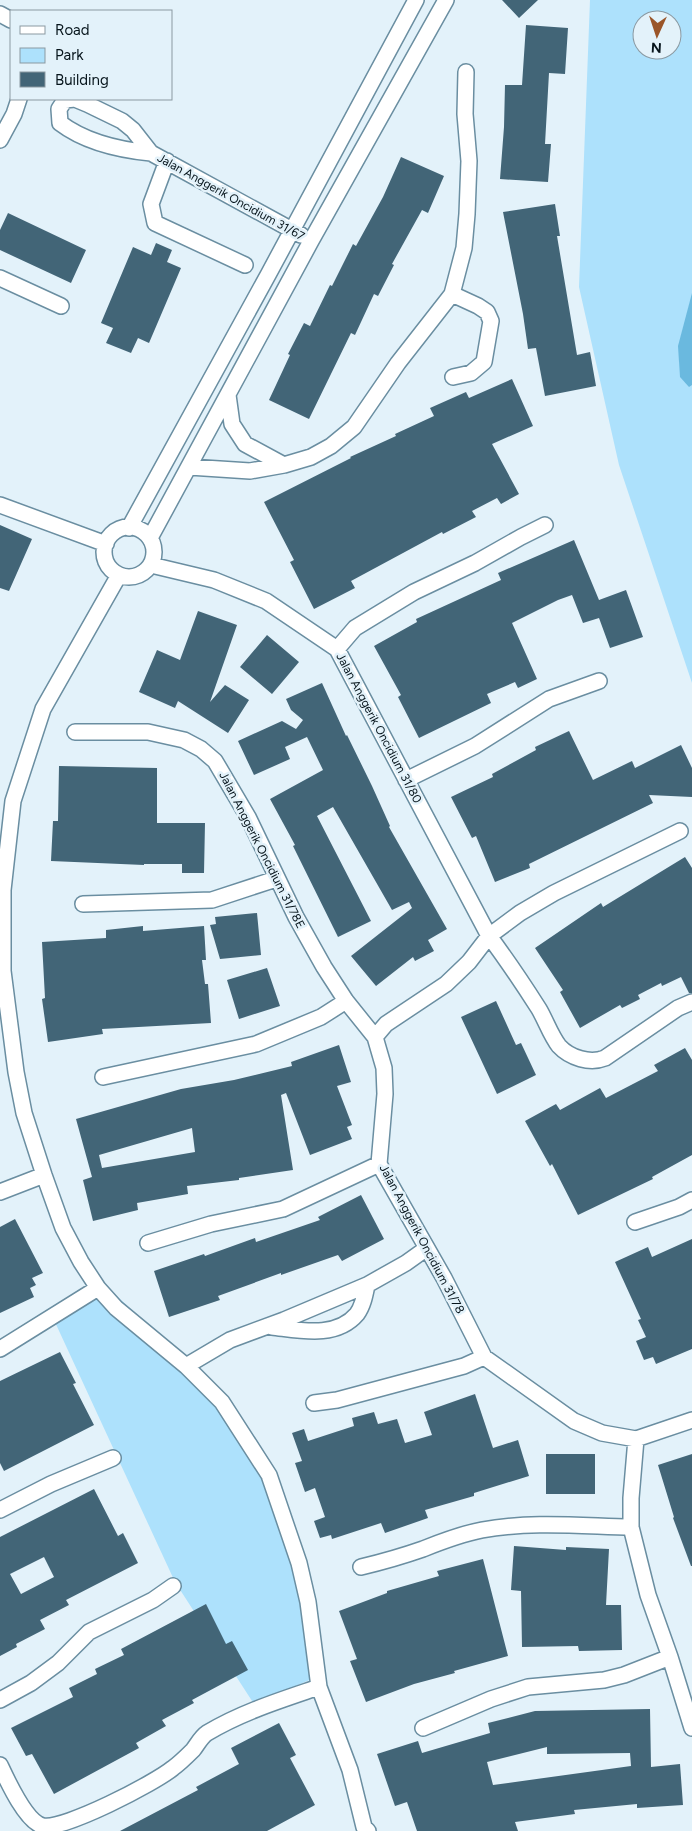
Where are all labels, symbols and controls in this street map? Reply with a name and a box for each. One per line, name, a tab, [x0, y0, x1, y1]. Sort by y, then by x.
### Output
legend	[10, 10, 172, 100]
north arrow	[632, 10, 682, 60]
text: Road	[55, 21, 90, 39]
text: N	[650, 39, 662, 56]
text: Park	[55, 46, 84, 64]
text: Building	[55, 71, 109, 89]
street label: Jalan Anggerik Oncidium 31/67	[155, 151, 308, 244]
street label: Jalan Anggerik Oncidium 31/80	[333, 651, 425, 806]
street label: Jalan Anggerik Oncidium 31/78E	[216, 769, 308, 931]
street label: Jalan Anggerik Oncidium 31/78	[377, 1162, 467, 1316]

